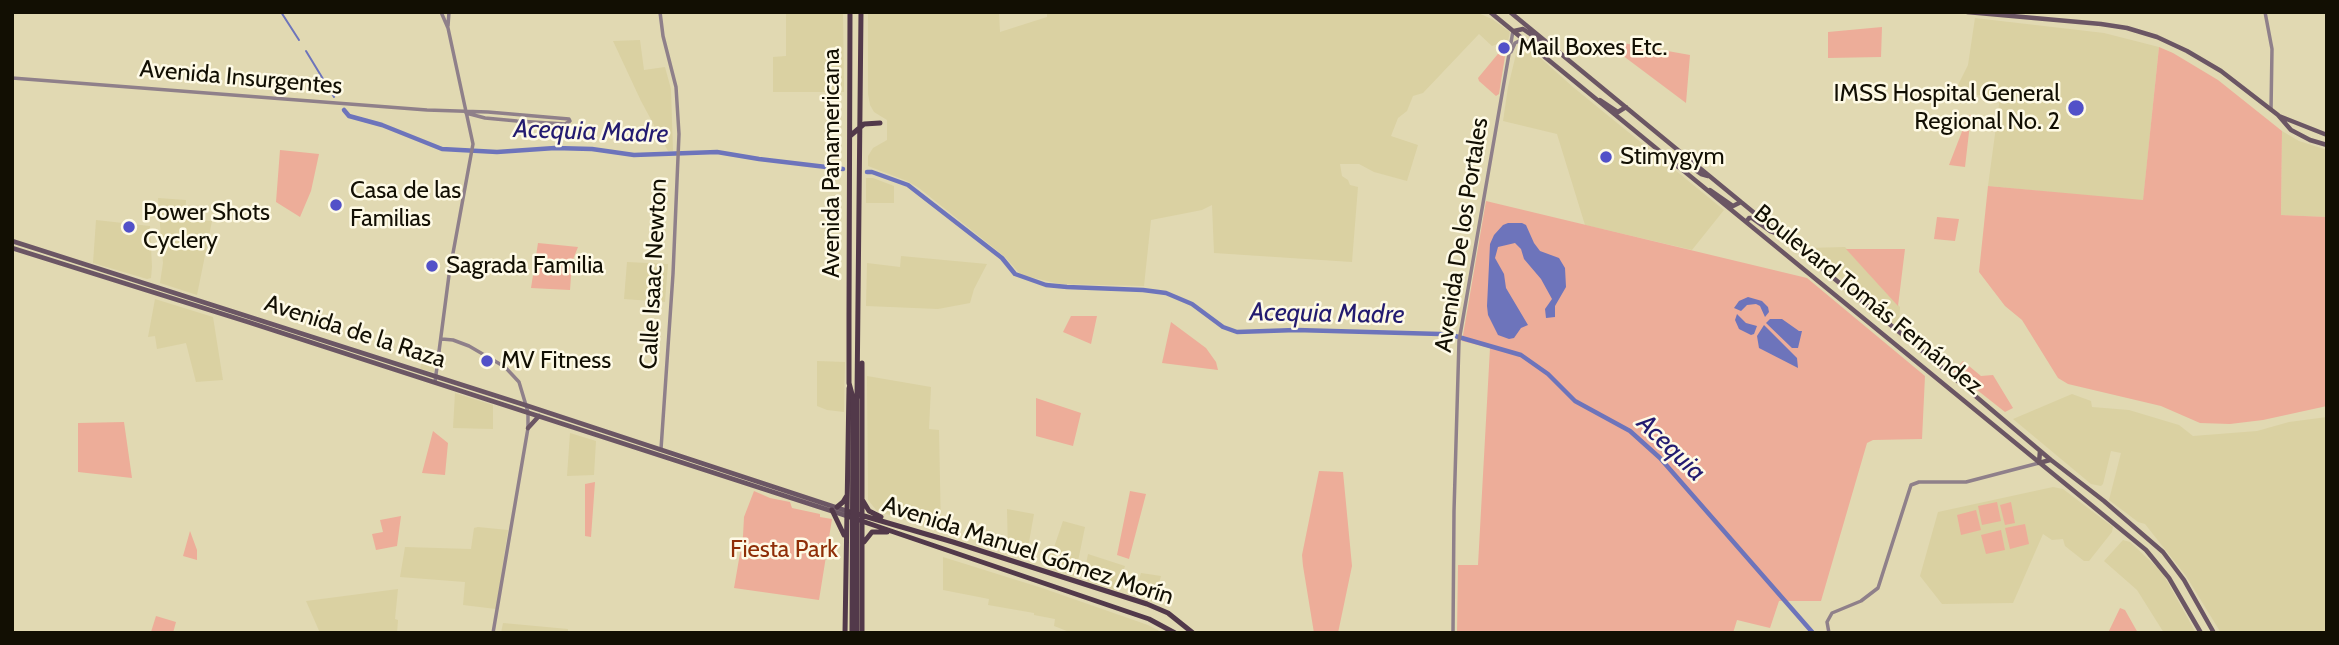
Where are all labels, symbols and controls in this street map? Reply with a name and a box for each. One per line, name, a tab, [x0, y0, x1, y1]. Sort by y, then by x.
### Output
place label: Mail Boxes Etc.	[1518, 34, 1667, 62]
marker: Mail Boxes Etc.	[1496, 40, 1512, 56]
street label: Avenida Panamericana	[818, 48, 846, 278]
street label: Avenida Insurgentes	[138, 55, 344, 101]
place label: IMSS Hospital General Regional No. 2	[1834, 80, 2060, 136]
marker: IMSS Hospital General Regional No. 2	[2066, 98, 2086, 118]
water label: Acequia Madre	[513, 114, 669, 150]
street label: Avenida De los Portales	[1429, 116, 1495, 354]
place label: Stimygym	[1620, 143, 1725, 171]
marker: Stimygym	[1598, 149, 1614, 165]
place label: Casa de las Familias	[350, 177, 461, 233]
street label: Calle Isaac Newton	[635, 178, 673, 370]
marker: Casa de las Familias	[328, 197, 344, 213]
place label: Power Shots Cyclery	[143, 199, 270, 255]
street label: Boulevard Tomás Fernández	[1748, 199, 1988, 401]
marker: Power Shots Cyclery	[121, 219, 137, 235]
place label: Sagrada Familia	[446, 252, 604, 280]
marker: Sagrada Familia	[424, 258, 440, 274]
street label: Avenida de la Raza	[261, 289, 449, 375]
water label: Acequia Madre	[1249, 297, 1405, 331]
place label: MV Fitness	[501, 347, 611, 375]
marker: MV Fitness	[479, 353, 495, 369]
water label: Acequia	[1630, 408, 1712, 488]
street label: Avenida Manuel Gómez Morín	[879, 490, 1177, 612]
park label: Fiesta Park	[730, 536, 838, 564]

